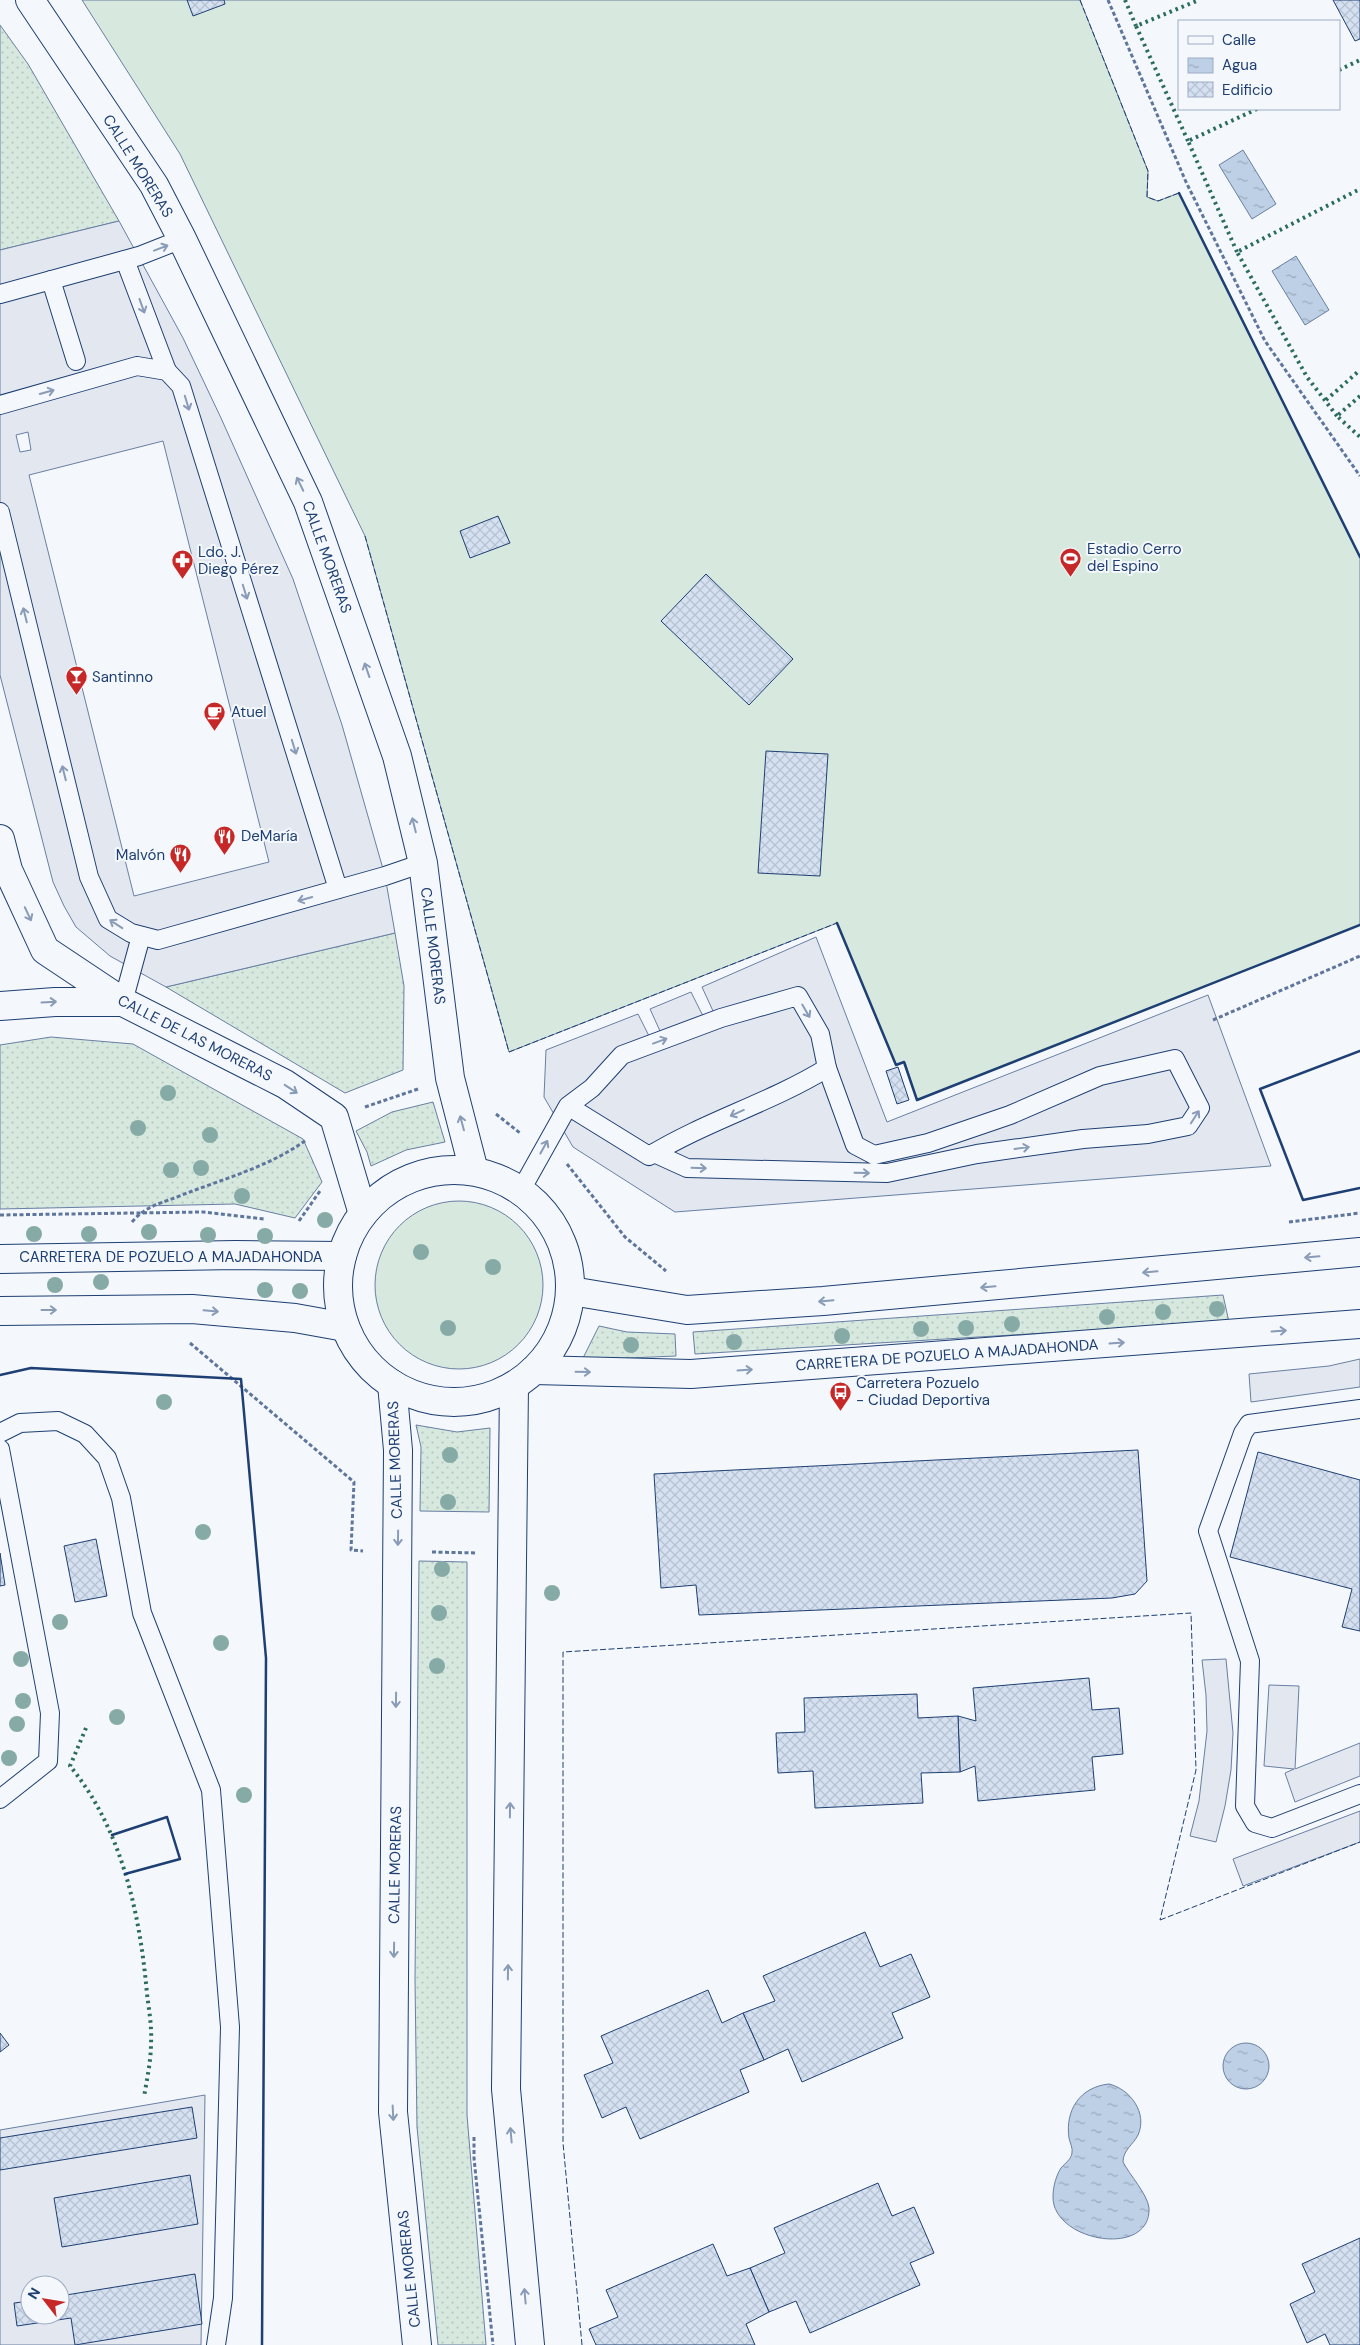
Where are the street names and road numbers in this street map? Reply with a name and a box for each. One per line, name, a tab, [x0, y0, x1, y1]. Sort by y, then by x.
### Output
street label: CALLE MORERAS	[98, 111, 178, 222]
street label: CALLE MORERAS	[297, 498, 357, 616]
street label: CALLE MORERAS	[416, 886, 450, 1006]
street label: CALLE DE LAS MORERAS	[114, 990, 276, 1086]
street label: CARRETERA DE POZUELO A MAJADAHONDA	[19, 1247, 323, 1267]
street label: CARRETERA DE POZUELO A MAJADAHONDA	[795, 1334, 1099, 1376]
street label: CALLE MORERAS	[383, 1400, 407, 1519]
street label: CALLE MORERAS	[384, 1806, 406, 1924]
street label: CALLE MORERAS	[393, 2209, 425, 2329]

